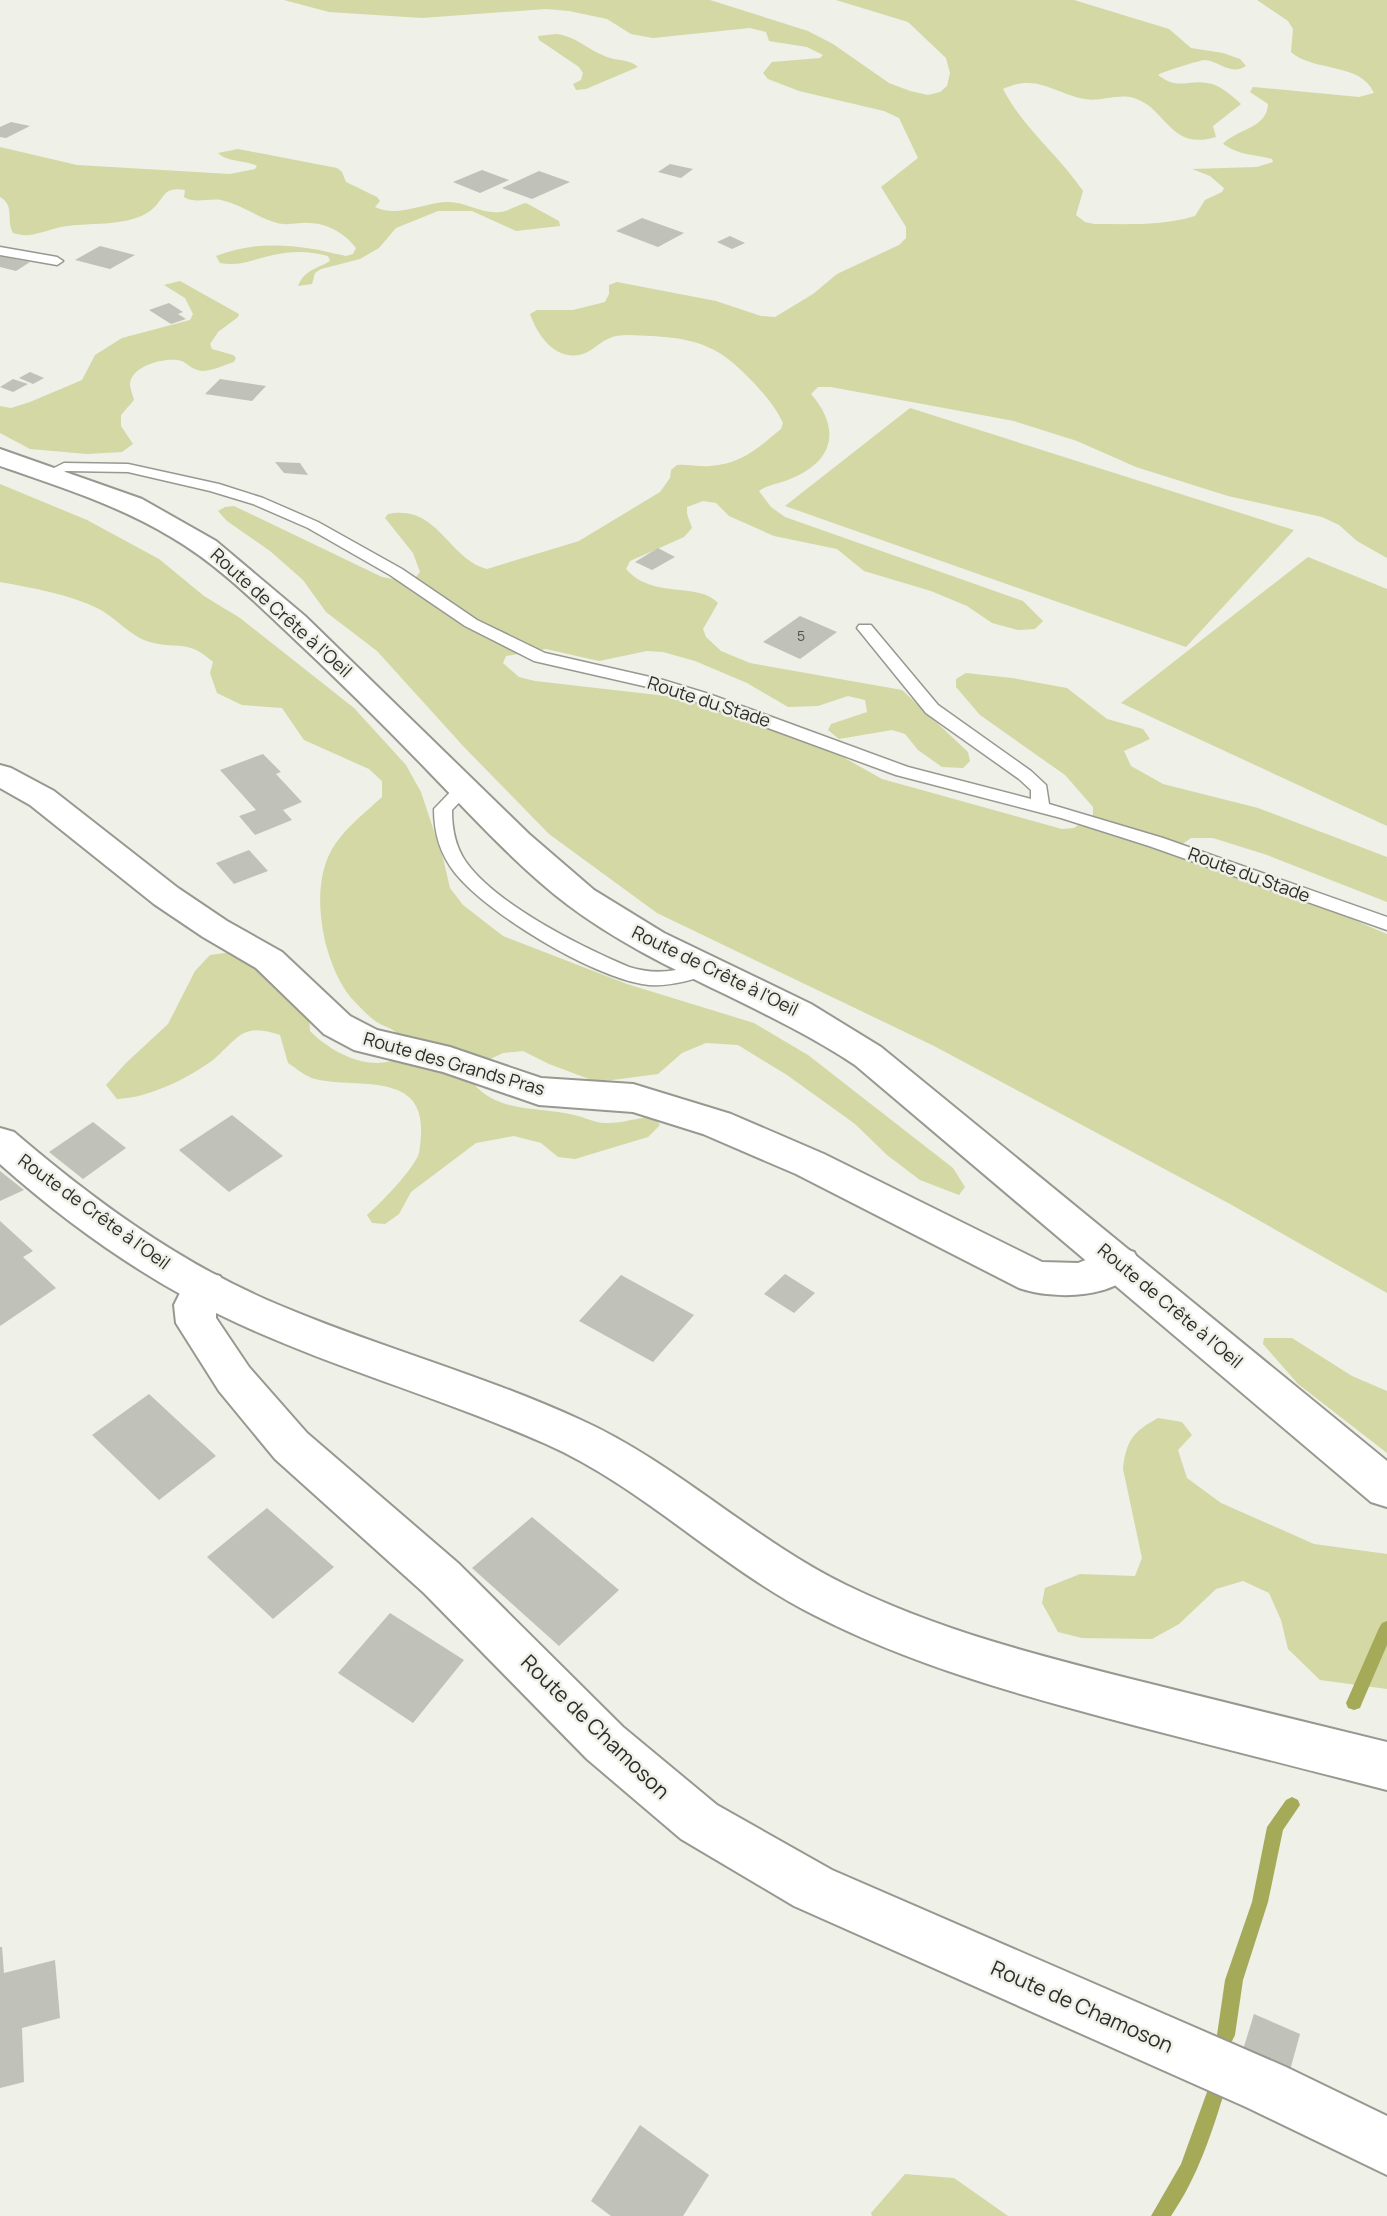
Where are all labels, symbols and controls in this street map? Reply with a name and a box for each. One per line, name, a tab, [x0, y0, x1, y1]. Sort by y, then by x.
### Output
street label: Route de Crête à l'Oeil	[206, 542, 357, 682]
house number: 5	[797, 626, 805, 645]
street label: Route du Stade	[645, 670, 774, 732]
street label: Route du Stade	[1185, 841, 1314, 907]
street label: Route de Crête à l'Oeil	[628, 919, 803, 1021]
street label: Route des Grands Pras	[361, 1026, 548, 1100]
street label: Route de Crête à l'Oeil	[14, 1148, 175, 1274]
street label: Route de Crête à l'Oeil	[1093, 1237, 1248, 1373]
street label: Route de Chamoson	[515, 1648, 676, 1805]
street label: Route de Chamoson	[987, 1953, 1178, 2059]

